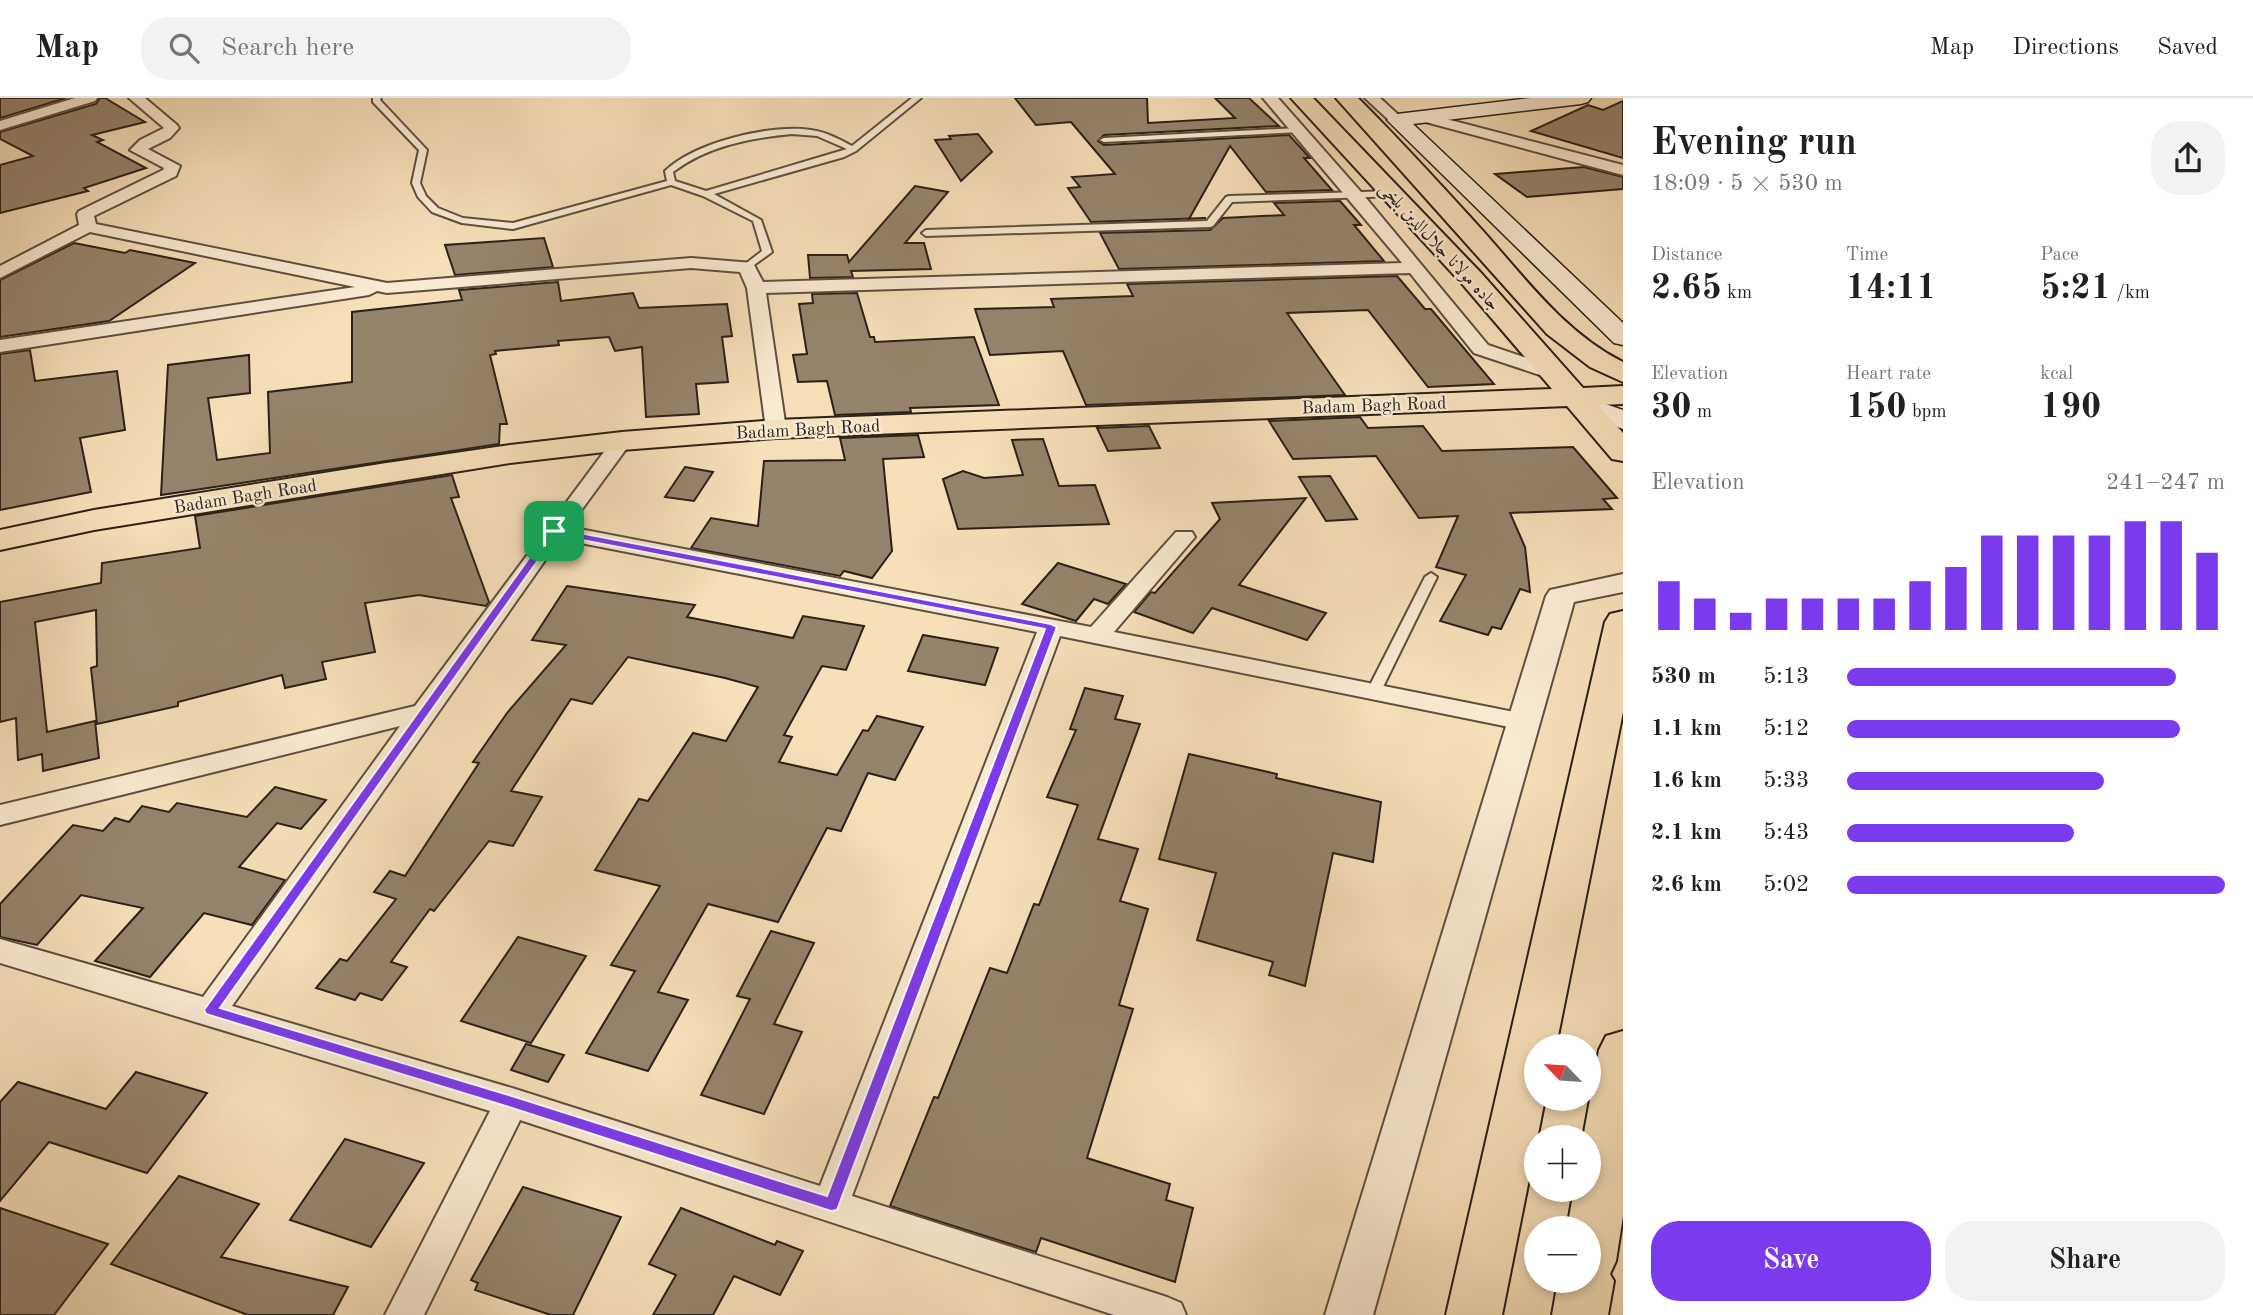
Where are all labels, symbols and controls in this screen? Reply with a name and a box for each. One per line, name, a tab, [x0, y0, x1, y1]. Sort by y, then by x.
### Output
search box	[141, 17, 631, 80]
icon: search	[165, 29, 203, 67]
text: Map	[35, 32, 99, 65]
text: Search here	[221, 35, 354, 61]
text: Map	[1930, 36, 1974, 60]
text: Directions	[2012, 36, 2119, 60]
text: Saved	[2157, 36, 2218, 60]
button: share	[2151, 121, 2225, 195]
text: Evening run	[1651, 125, 1857, 163]
text: 18:09 · 5 × 530 m	[1651, 172, 1843, 195]
street label: جاده مولانا جلال‌الدین بلخی	[1374, 179, 1503, 316]
text: Distance	[1651, 246, 1723, 265]
text: Time	[1846, 246, 1888, 265]
text: Pace	[2040, 246, 2079, 265]
text: 2.65	[1651, 271, 1722, 306]
text: 14:11	[1846, 271, 1937, 306]
text: 5:21	[2040, 271, 2111, 306]
text: km	[1722, 284, 1752, 303]
text: /km	[2111, 284, 2150, 303]
text: Elevation	[1651, 365, 1728, 384]
text: Heart rate	[1846, 365, 1931, 384]
text: kcal	[2040, 365, 2073, 384]
text: 30	[1651, 390, 1692, 425]
text: 150	[1846, 390, 1907, 425]
text: 190	[2040, 390, 2101, 425]
street label: Badam Bagh Road	[1301, 394, 1447, 418]
text: m	[1692, 403, 1712, 422]
text: bpm	[1907, 403, 1947, 422]
street label: Badam Bagh Road	[735, 417, 881, 443]
text: Elevation	[1651, 471, 1745, 494]
text: 241–247 m	[2106, 471, 2225, 494]
street label: Badam Bagh Road	[172, 477, 318, 517]
pin	[524, 501, 584, 561]
icon: arrive	[535, 512, 573, 550]
text: 530 m	[1651, 665, 1716, 688]
text: 5:13	[1763, 665, 1809, 688]
text: 1.1 km	[1651, 717, 1722, 740]
text: 5:12	[1763, 717, 1809, 740]
text: 1.6 km	[1651, 769, 1722, 792]
text: 5:33	[1763, 769, 1809, 792]
text: 2.1 km	[1651, 821, 1722, 844]
text: 5:43	[1763, 821, 1809, 844]
text: 2.6 km	[1651, 873, 1722, 896]
text: 5:02	[1763, 873, 1809, 896]
north arrow	[1524, 1034, 1601, 1111]
map controls	[1524, 1034, 1601, 1293]
button: +	[1524, 1125, 1601, 1202]
button: −	[1524, 1216, 1601, 1293]
button: Save	[1651, 1221, 1931, 1301]
button: Share	[1945, 1221, 2225, 1301]

